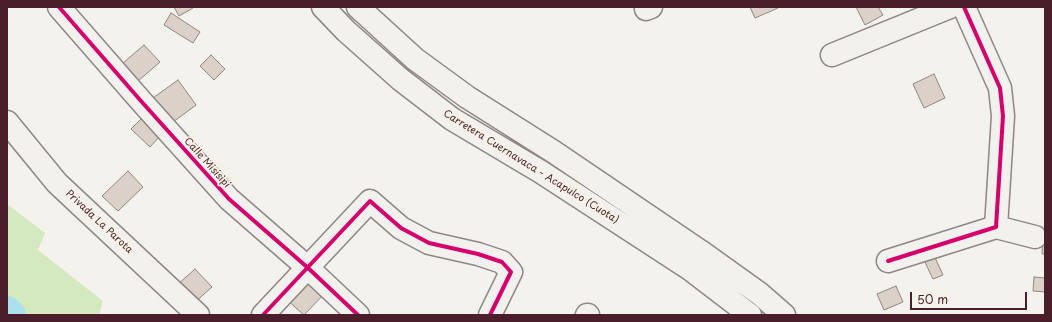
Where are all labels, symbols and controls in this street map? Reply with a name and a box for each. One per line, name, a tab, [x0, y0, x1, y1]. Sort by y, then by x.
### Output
street label: Carretera Cuernavaca - Acapulco (Cuota)	[441, 108, 621, 226]
street label: Calle Misisipi	[181, 135, 233, 191]
street label: Privada La Parota	[63, 188, 135, 256]
scale bar	[912, 284, 1029, 310]
text: 50 m	[917, 290, 948, 308]

